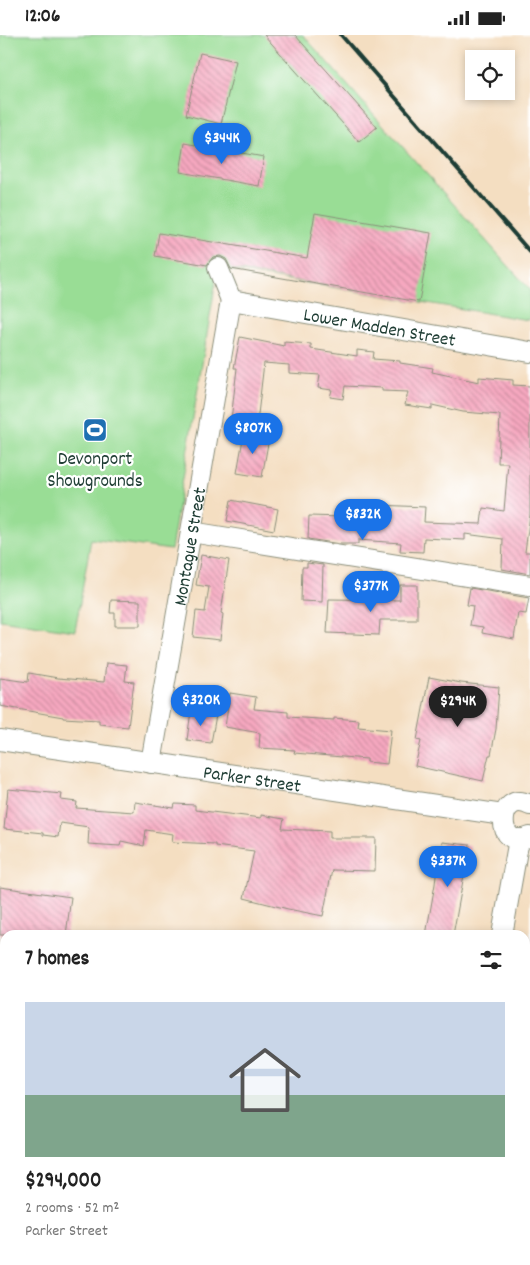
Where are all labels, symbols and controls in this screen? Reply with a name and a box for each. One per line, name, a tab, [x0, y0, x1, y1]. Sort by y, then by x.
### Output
text: 12:06	[25, 4, 60, 31]
map controls	[465, 50, 515, 100]
button: locate	[465, 50, 515, 100]
pin: $344K	[187, 123, 257, 165]
text: $344K	[204, 127, 240, 150]
street label: Lower Madden Street	[301, 303, 457, 356]
pin: $807K	[218, 413, 288, 455]
sports icon: Devonport Showgrounds	[82, 417, 108, 443]
text: $807K	[235, 417, 271, 440]
place label: Devonport Showgrounds	[47, 447, 143, 496]
street label: Montague Street	[168, 485, 215, 608]
pin: $832K	[328, 499, 398, 541]
text: $832K	[345, 503, 381, 526]
pin: $377K	[336, 571, 406, 613]
text: $377K	[354, 575, 388, 598]
pin: $320K	[166, 685, 236, 727]
pin: $294K	[423, 685, 493, 728]
text: $320K	[182, 689, 220, 712]
text: $294K	[440, 690, 476, 713]
street label: Parker Street	[201, 760, 302, 802]
pin: $337K	[413, 845, 483, 888]
text: $337K	[430, 850, 466, 873]
text: 7 homes	[25, 945, 89, 975]
icon: filters	[477, 946, 505, 974]
icon: home	[220, 1035, 310, 1125]
text: $294,000	[25, 1167, 101, 1197]
text: 2 rooms · 52 m²	[25, 1197, 119, 1220]
text: Parker Street	[25, 1220, 108, 1243]

